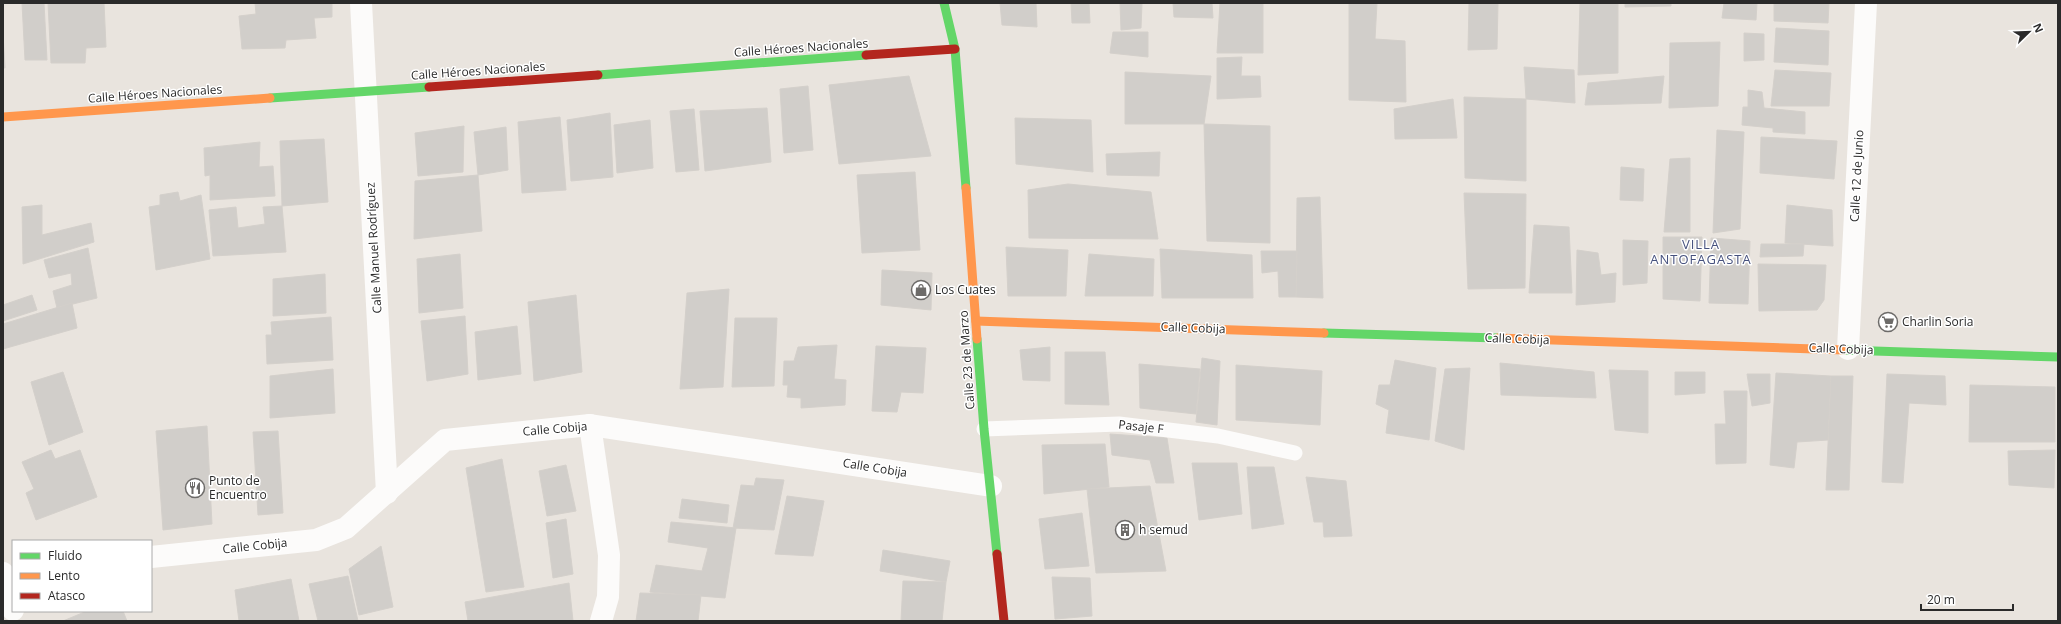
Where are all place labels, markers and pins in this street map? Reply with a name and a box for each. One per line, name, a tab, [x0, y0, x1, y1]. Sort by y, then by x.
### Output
shop icon: Los Cuates	[910, 279, 932, 301]
place label: Los Cuates	[935, 281, 996, 298]
supermarket icon: Charlin Soria	[1877, 311, 1899, 333]
place label: Charlin Soria	[1902, 313, 1973, 330]
place label: Punto de Encuentro	[209, 472, 267, 503]
restaurant icon: Punto de Encuentro	[184, 477, 206, 499]
building icon: h semud	[1114, 519, 1136, 541]
place label: h semud	[1139, 521, 1188, 538]

